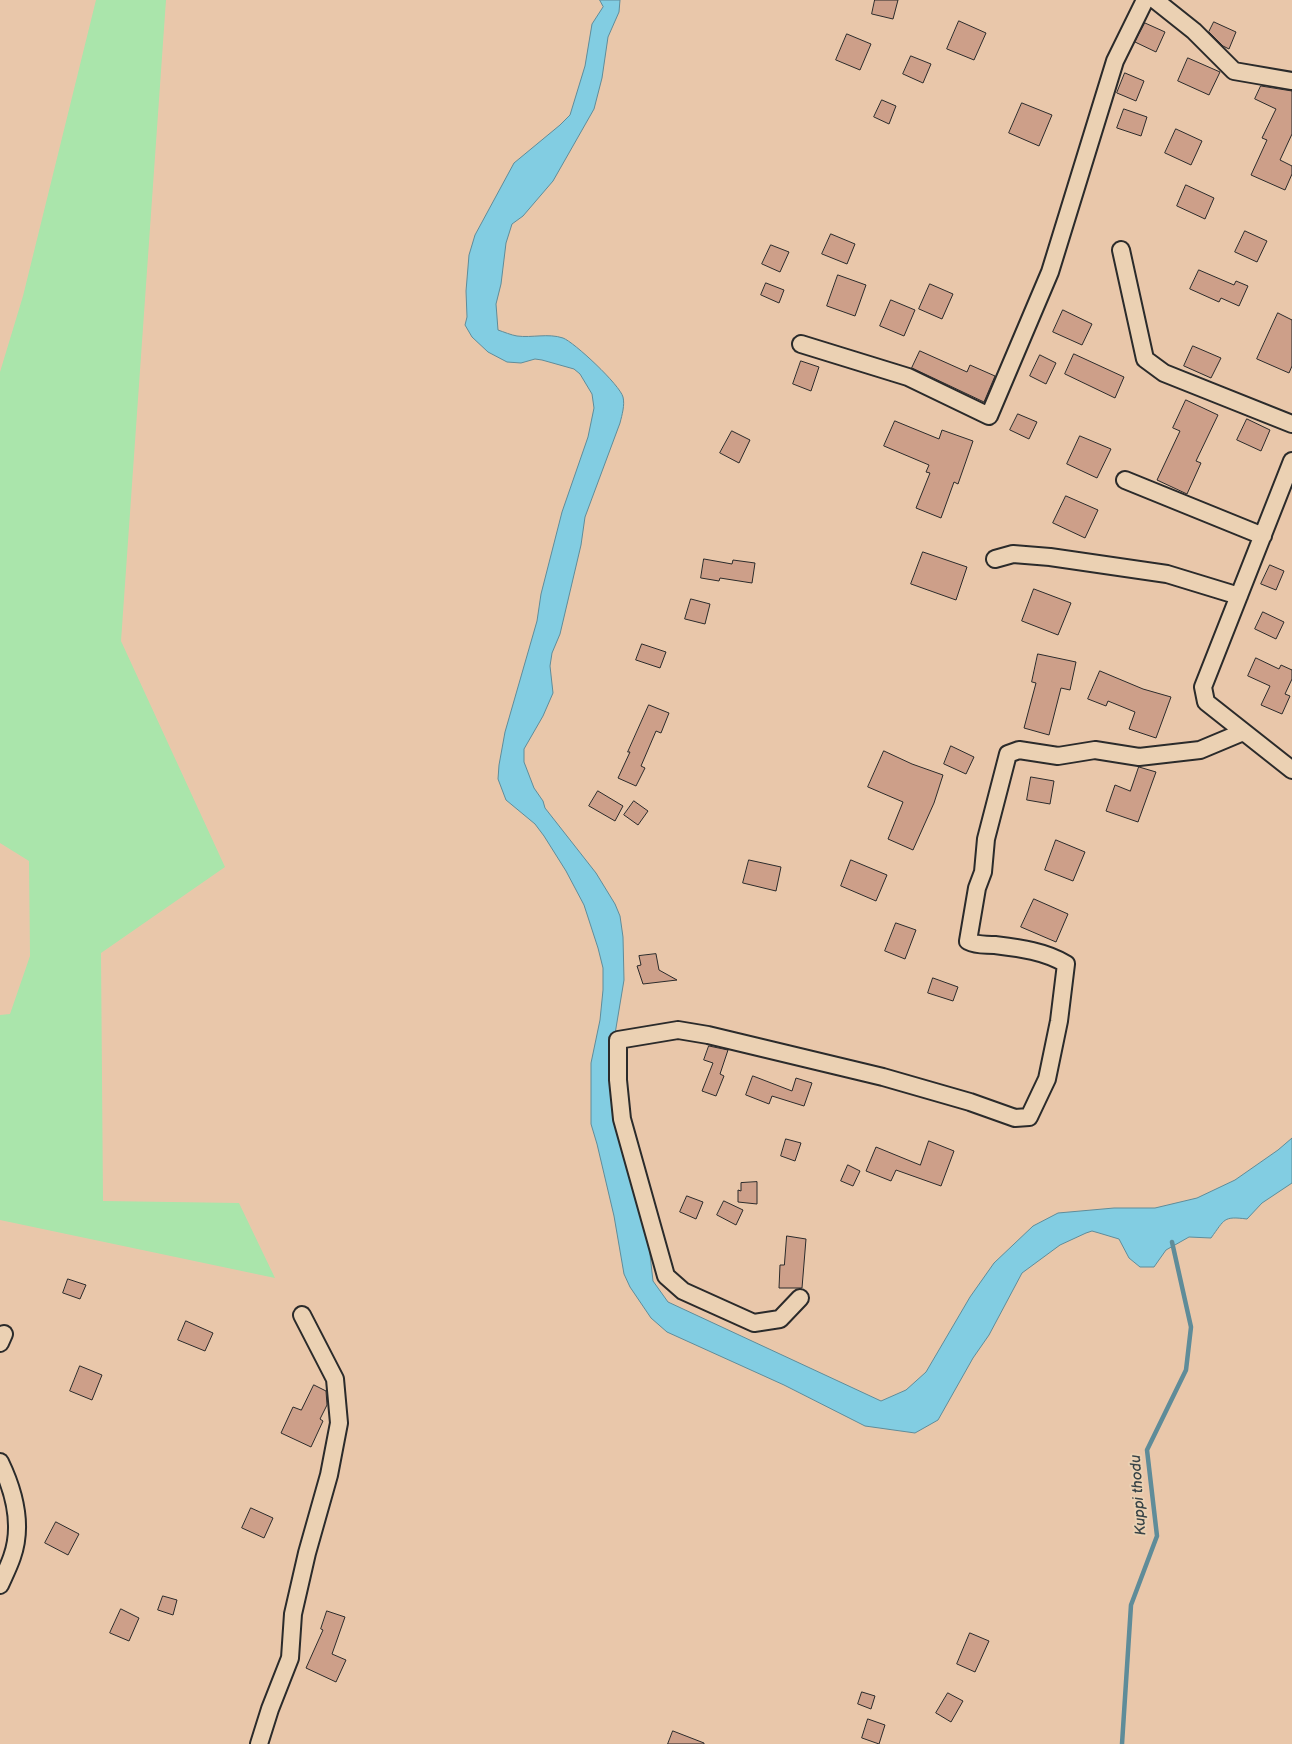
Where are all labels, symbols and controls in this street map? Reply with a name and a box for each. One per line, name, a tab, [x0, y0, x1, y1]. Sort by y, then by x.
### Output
water label: Kuppi thodu	[1127, 1454, 1151, 1536]

